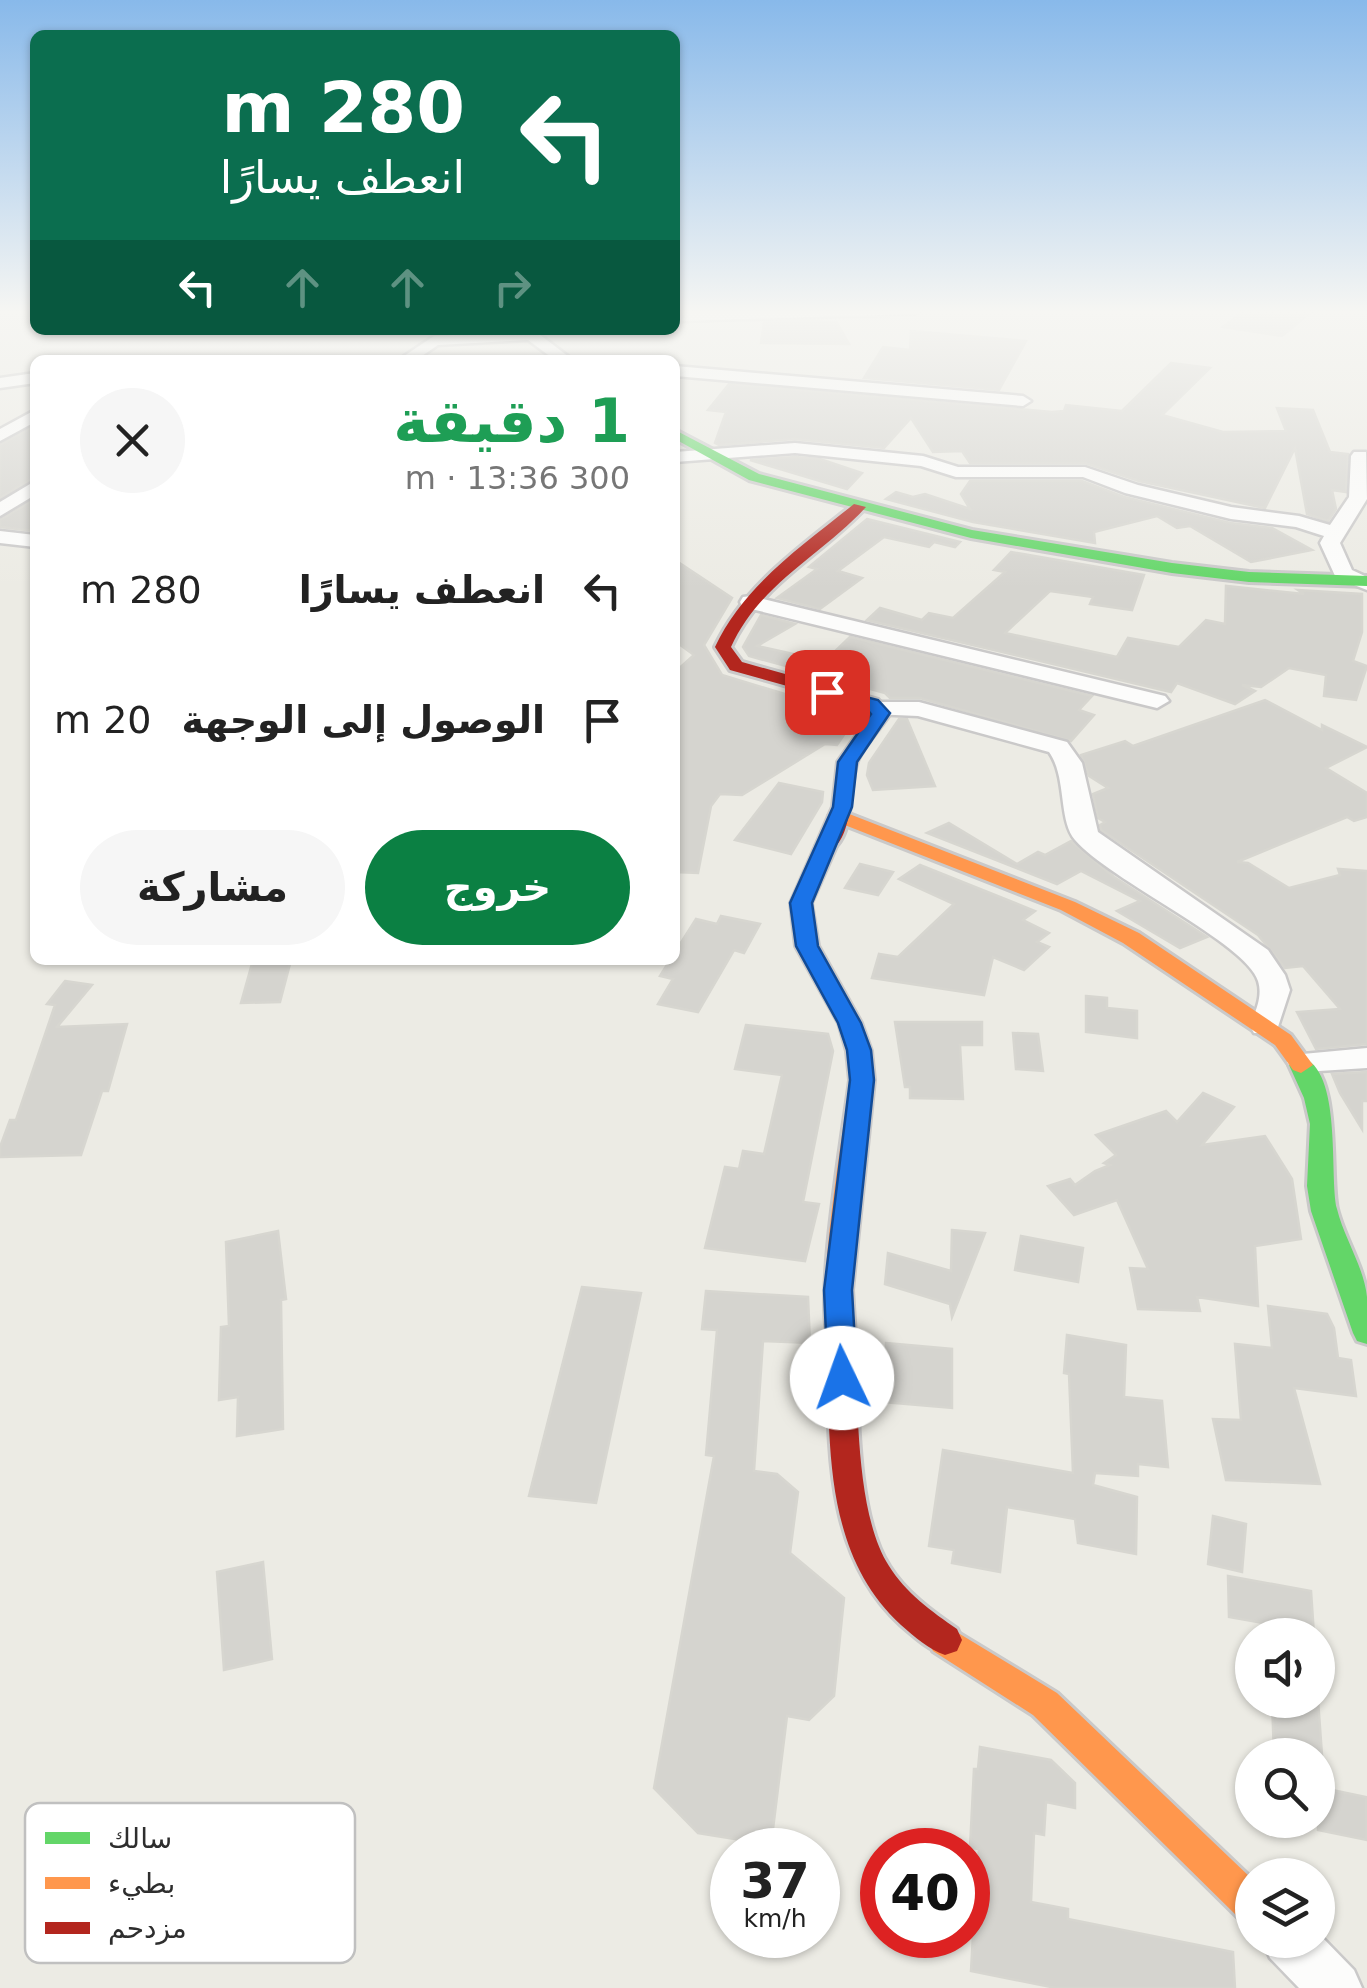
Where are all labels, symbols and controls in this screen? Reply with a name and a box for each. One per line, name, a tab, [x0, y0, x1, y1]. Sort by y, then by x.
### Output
text: 280 m	[222, 67, 465, 149]
icon: left	[500, 70, 630, 200]
text: انعطف يسارًا	[220, 151, 465, 204]
icon: left	[170, 260, 225, 315]
icon: ahead	[275, 260, 330, 315]
icon: ahead	[380, 260, 435, 315]
icon: right	[485, 260, 540, 315]
text: 1 دقيقة	[393, 386, 630, 456]
button: close	[80, 388, 185, 493]
text: 300 m · 13:36	[405, 459, 630, 497]
icon: left	[575, 563, 630, 618]
text: 280 m	[80, 568, 202, 612]
text: انعطف يسارًا	[299, 568, 545, 612]
pin	[785, 650, 870, 735]
icon: arrive	[800, 665, 855, 720]
icon: arrive	[575, 693, 630, 748]
text: 20 m	[54, 698, 152, 742]
text: الوصول إلى الوجهة	[182, 698, 545, 742]
button: مشاركة	[80, 830, 345, 945]
button: خروج	[365, 830, 630, 945]
position arrow	[790, 1326, 894, 1430]
map controls	[1235, 1618, 1335, 1958]
button: sound	[1235, 1618, 1335, 1718]
button: search	[1235, 1738, 1335, 1838]
legend	[25, 1803, 355, 1963]
text: سالك	[108, 1822, 172, 1855]
speed limit sign: 40	[860, 1828, 990, 1958]
text: 37	[740, 1852, 810, 1910]
button: layers	[1235, 1858, 1335, 1958]
text: بطيء	[108, 1867, 175, 1900]
text: km/h	[743, 1904, 807, 1933]
text: مزدحم	[108, 1912, 187, 1945]

